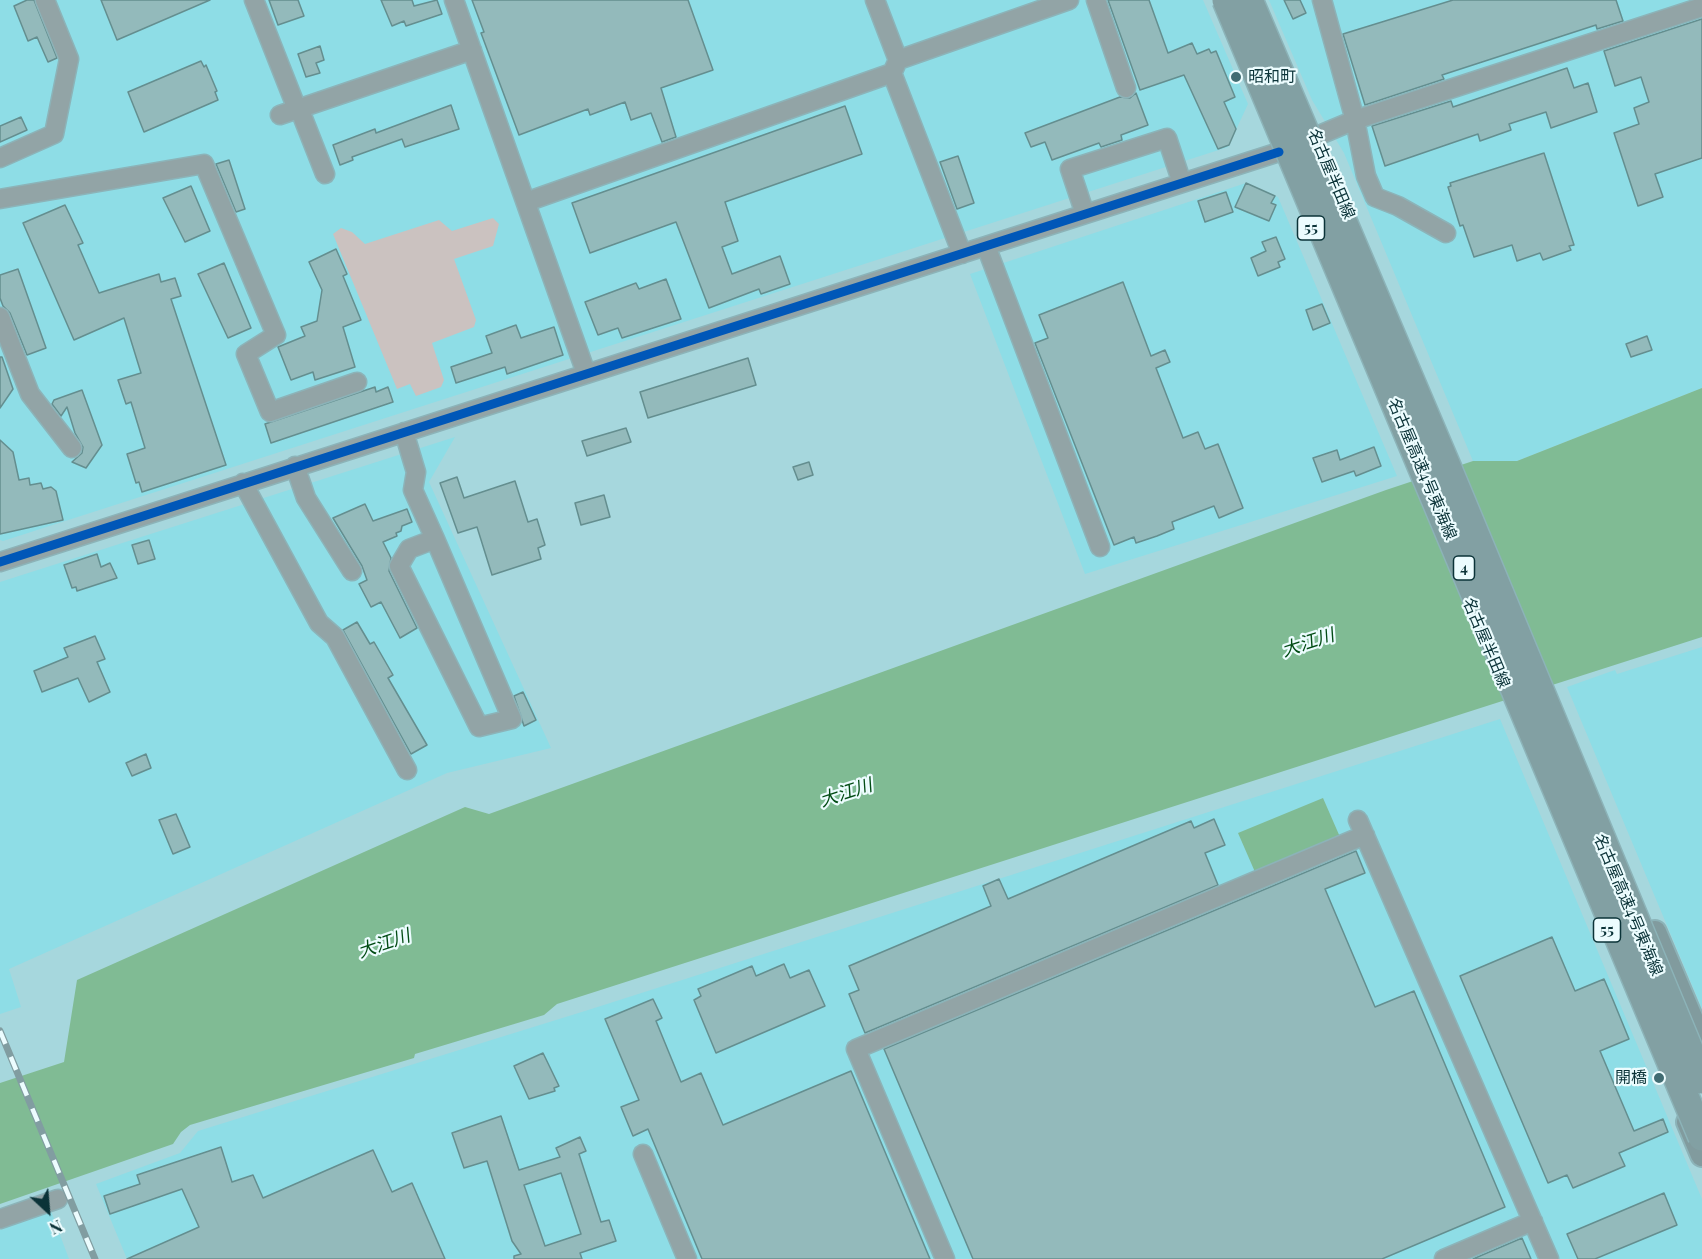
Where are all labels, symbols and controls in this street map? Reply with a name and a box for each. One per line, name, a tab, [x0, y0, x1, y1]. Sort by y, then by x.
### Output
place label: 昭和町	[1248, 67, 1296, 87]
marker: 昭和町	[1229, 70, 1243, 84]
street label: 名古屋半田線	[1303, 126, 1359, 222]
road number: 55	[1298, 216, 1324, 240]
street label: 名古屋高速4号東海線	[1383, 395, 1461, 543]
road number: 4	[1454, 556, 1474, 580]
street label: 名古屋半田線	[1458, 595, 1514, 691]
water label: 大江川	[1279, 624, 1337, 662]
water label: 大江川	[817, 774, 875, 812]
street label: 名古屋高速4号東海線	[1589, 831, 1667, 979]
road number: 55	[1594, 918, 1620, 942]
water label: 大江川	[355, 925, 413, 963]
place label: 開橋	[1615, 1068, 1647, 1088]
marker: 開橋	[1652, 1071, 1666, 1085]
north arrow	[18, 1181, 78, 1241]
text: N	[46, 1216, 66, 1240]

